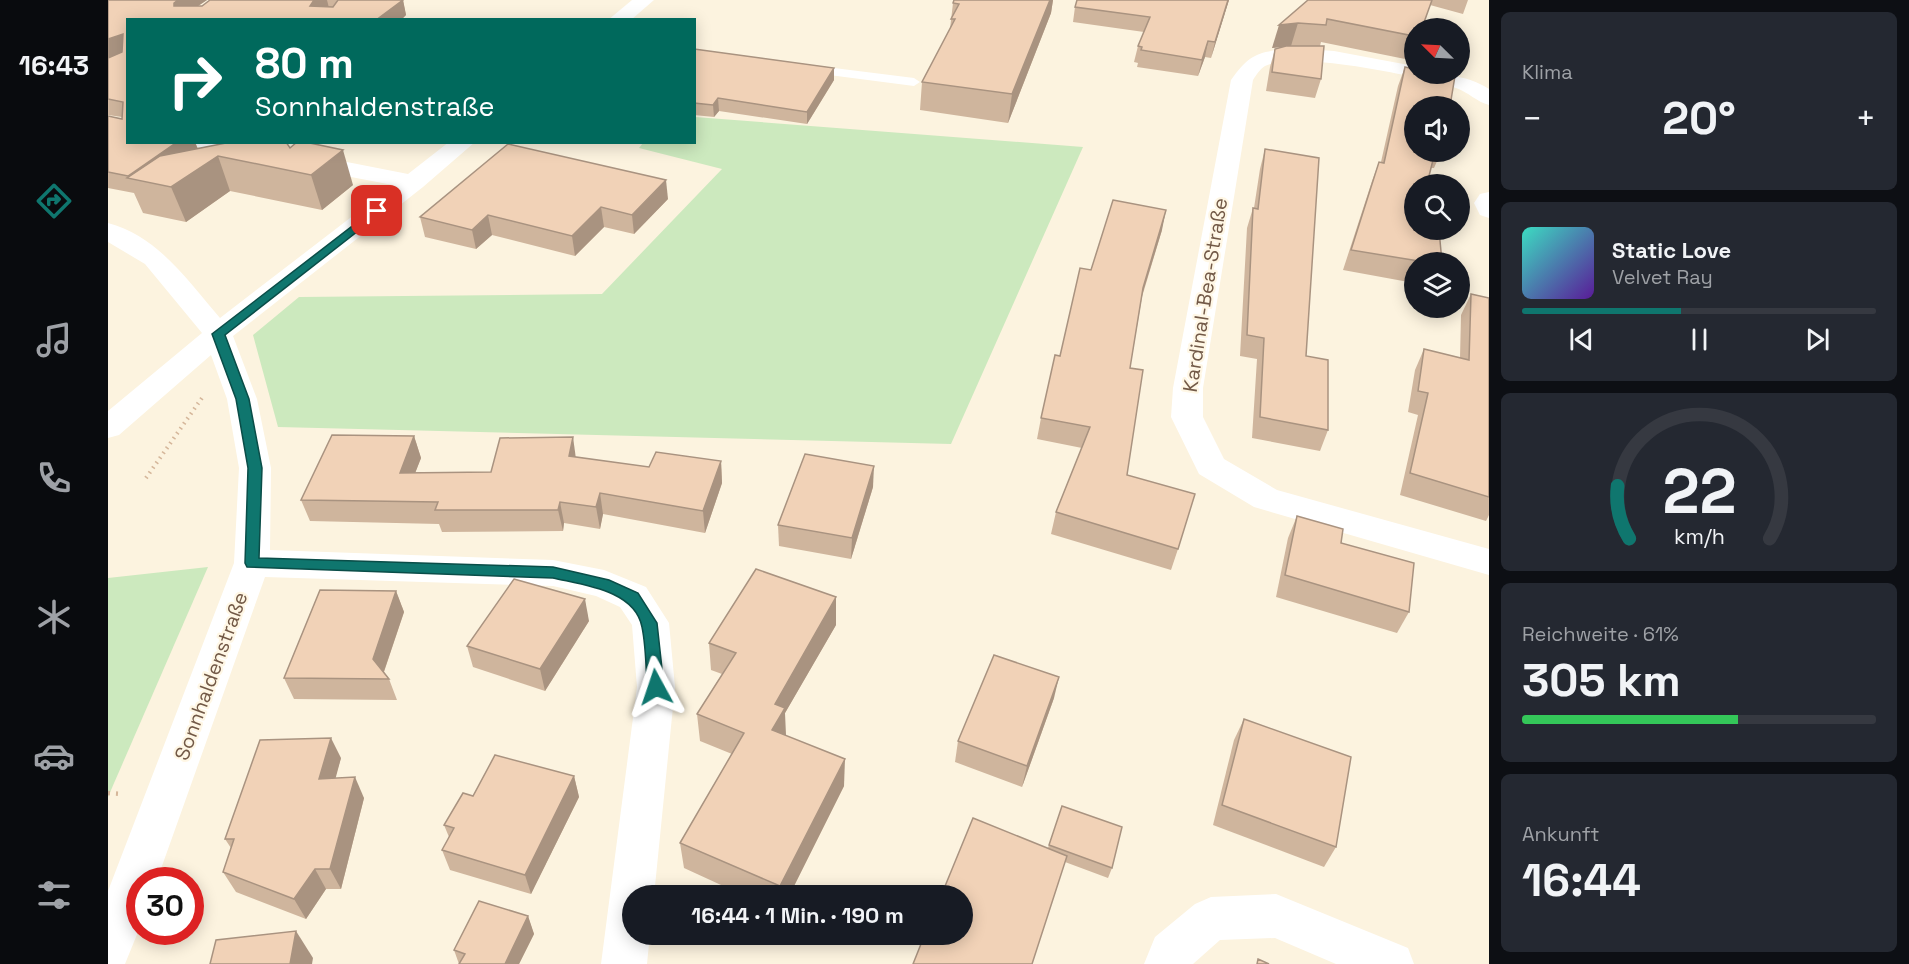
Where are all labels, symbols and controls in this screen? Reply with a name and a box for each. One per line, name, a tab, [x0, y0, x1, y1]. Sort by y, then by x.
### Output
north arrow	[1404, 18, 1470, 84]
map controls	[1404, 18, 1470, 318]
text: 80 m	[255, 37, 354, 90]
icon: right	[156, 42, 234, 120]
text: 16:43	[19, 48, 89, 83]
text: Klima	[1522, 59, 1573, 85]
text: Sonnhaldenstraße	[255, 89, 494, 124]
text: 20°	[1662, 90, 1736, 147]
button: sound	[1404, 96, 1470, 162]
text: −	[1522, 98, 1542, 140]
text: +	[1856, 98, 1876, 140]
button: search	[1404, 174, 1470, 240]
icon: directions	[33, 180, 75, 222]
pin	[351, 185, 402, 236]
icon: arrive	[360, 194, 393, 227]
street label: Kardinal-Bea-Straße	[1177, 196, 1233, 394]
text: Static Love	[1612, 236, 1731, 264]
button: layers	[1404, 252, 1470, 318]
text: Velvet Ray	[1612, 264, 1713, 290]
icon: music	[33, 319, 75, 361]
icon: previous	[1565, 323, 1598, 356]
icon: pause	[1683, 323, 1716, 356]
icon: next	[1801, 323, 1834, 356]
text: 22	[1662, 452, 1736, 531]
icon: phone	[33, 457, 75, 499]
text: km/h	[1673, 523, 1725, 550]
street label: Sonnhaldenstraße	[168, 588, 254, 764]
icon: climate	[33, 596, 75, 638]
text: Reichweite · 61%	[1522, 621, 1679, 647]
text: 305 km	[1522, 652, 1681, 709]
position arrow	[624, 655, 688, 719]
icon: car	[33, 735, 75, 777]
text: Ankunft	[1522, 821, 1600, 847]
text: 16:44	[1522, 852, 1641, 909]
speed limit sign: 30	[126, 867, 204, 945]
icon: filters	[33, 874, 75, 916]
text: 16:44 · 1 Min. · 190 m	[691, 901, 904, 929]

